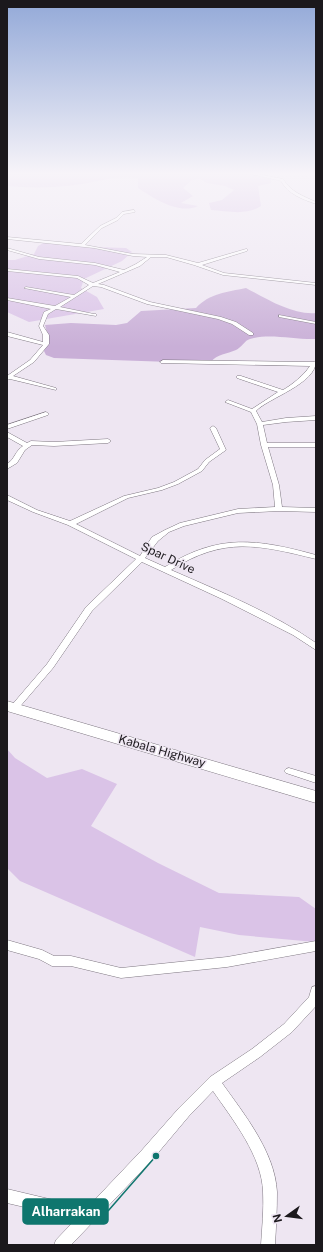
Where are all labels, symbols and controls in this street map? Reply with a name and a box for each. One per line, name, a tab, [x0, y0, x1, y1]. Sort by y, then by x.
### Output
street label: Spar Drive	[139, 539, 197, 577]
street label: Kabala Highway	[117, 732, 208, 770]
north arrow	[267, 1196, 307, 1236]
callout: Alharrakan	[23, 1199, 108, 1224]
text: Alharrakan	[32, 1204, 101, 1219]
text: N	[270, 1213, 284, 1224]

